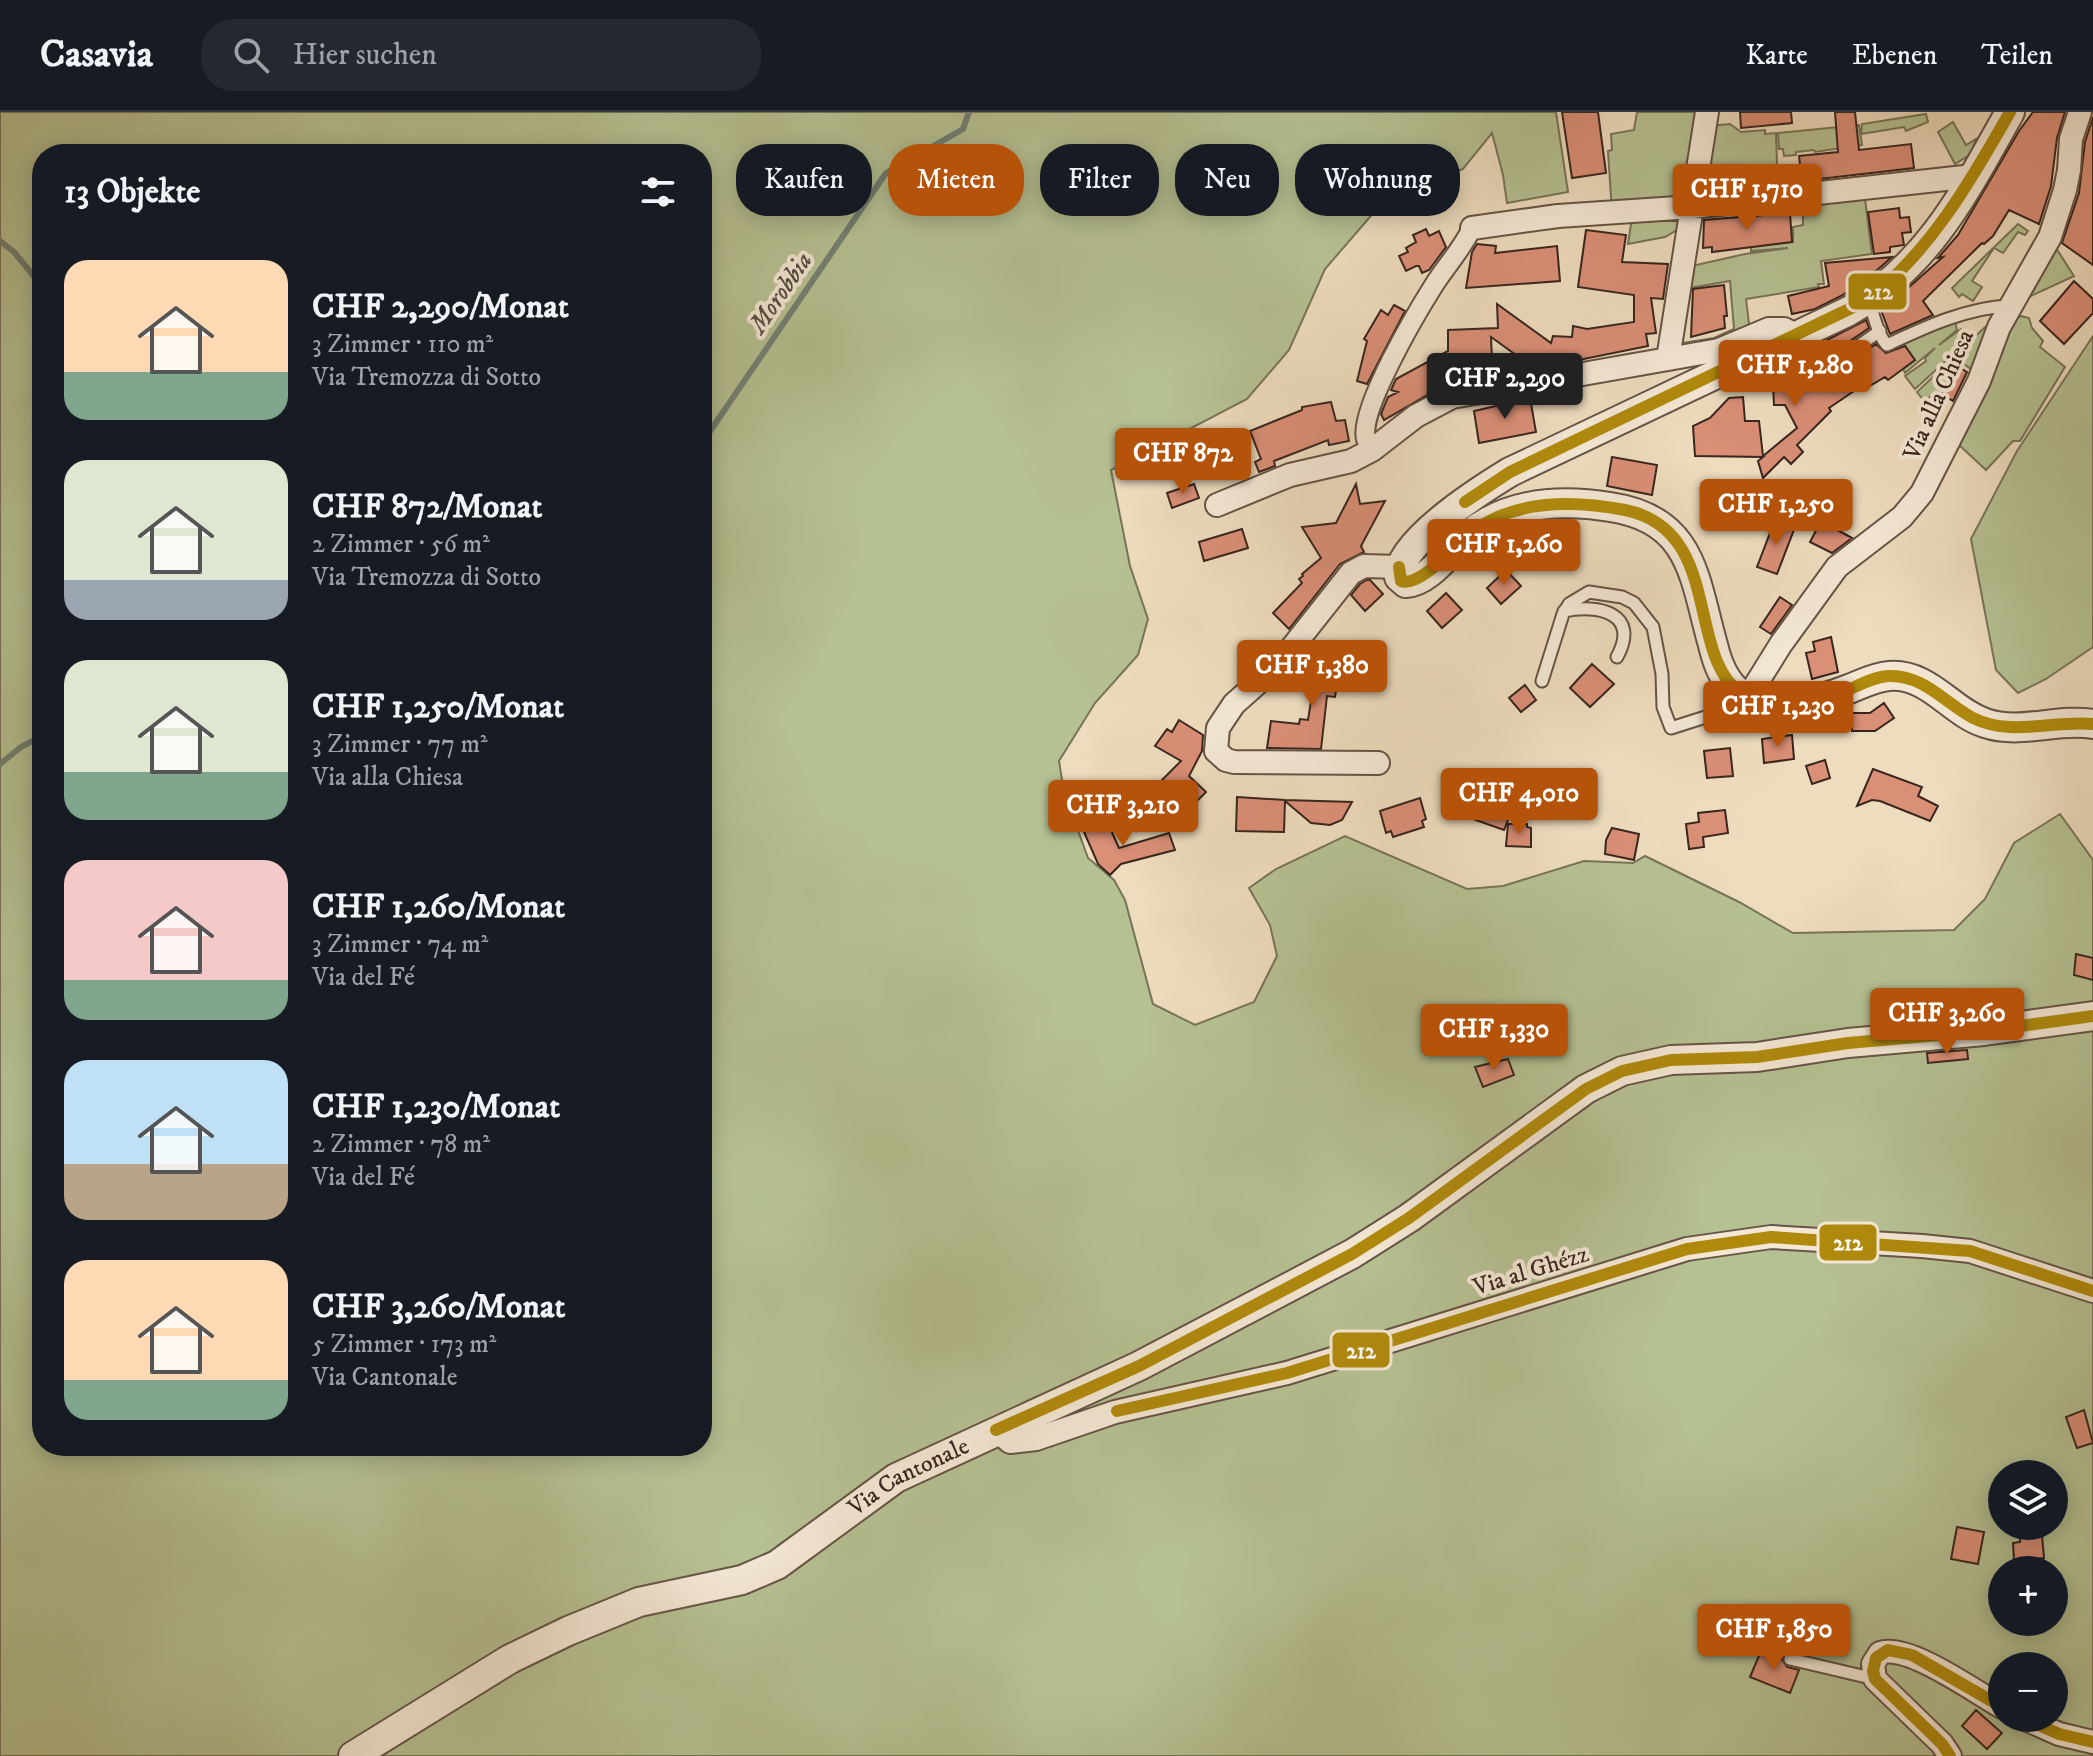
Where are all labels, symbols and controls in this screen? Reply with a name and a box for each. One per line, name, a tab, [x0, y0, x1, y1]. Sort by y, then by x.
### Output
search box	[201, 19, 761, 91]
text: Casavia	[40, 31, 153, 79]
icon: search	[229, 33, 273, 77]
text: Hier suchen	[293, 37, 437, 74]
text: Karte	[1745, 38, 1808, 73]
text: Ebenen	[1852, 38, 1937, 73]
text: Teilen	[1981, 38, 2053, 73]
chip: Kaufen	[736, 144, 872, 216]
chip: Mieten	[888, 144, 1024, 216]
chip: Filter	[1040, 144, 1159, 216]
chip: Neu	[1175, 144, 1279, 216]
chip: Wohnung	[1295, 144, 1460, 216]
pin: CHF 1,710	[1655, 164, 1839, 232]
icon: filters	[636, 170, 680, 214]
text: 13 Objekte	[64, 171, 200, 213]
text: CHF 1,710	[1691, 173, 1803, 206]
water label: Morobbia	[741, 246, 820, 342]
line badge: 212	[1847, 272, 1908, 311]
text: 212	[1863, 279, 1894, 306]
text: CHF 2,290/Monat	[312, 286, 569, 328]
icon: home	[128, 292, 224, 388]
street label: Via alla Chiesa	[1897, 325, 1981, 466]
text: 3 Zimmer · 110 m²	[312, 328, 493, 361]
pin: CHF 1,280	[1703, 340, 1887, 408]
text: CHF 1,280	[1737, 349, 1853, 382]
pin: CHF 2,290	[1413, 353, 1597, 421]
text: Via Tremozza di Sotto	[312, 361, 541, 394]
text: CHF 2,290	[1445, 362, 1565, 395]
pin: CHF 872	[1109, 428, 1257, 496]
text: CHF 872	[1133, 437, 1233, 470]
pin: CHF 1,250	[1684, 479, 1868, 547]
text: CHF 872/Monat	[312, 486, 542, 528]
text: CHF 1,250	[1718, 488, 1834, 521]
icon: home	[128, 492, 224, 588]
pin: CHF 1,260	[1412, 519, 1596, 587]
text: 2 Zimmer · 56 m²	[312, 528, 490, 561]
text: CHF 1,260	[1445, 528, 1563, 561]
text: Via Tremozza di Sotto	[312, 561, 541, 594]
pin: CHF 1,380	[1220, 640, 1404, 708]
text: CHF 1,380	[1255, 649, 1369, 682]
pin: CHF 1,230	[1686, 681, 1870, 749]
text: CHF 1,250/Monat	[312, 686, 564, 728]
text: CHF 1,230	[1721, 690, 1835, 723]
icon: home	[128, 692, 224, 788]
text: 3 Zimmer · 77 m²	[312, 728, 488, 761]
text: Via alla Chiesa	[312, 761, 463, 794]
pin: CHF 4,010	[1427, 768, 1611, 836]
text: CHF 4,010	[1459, 777, 1579, 810]
pin: CHF 3,210	[1031, 780, 1215, 848]
text: CHF 3,210	[1066, 789, 1180, 822]
text: CHF 1,260/Monat	[312, 886, 565, 928]
icon: home	[128, 892, 224, 988]
text: 3 Zimmer · 74 m²	[312, 928, 489, 961]
text: Via del Fé	[312, 961, 415, 994]
pin: CHF 3,260	[1855, 988, 2039, 1056]
text: CHF 3,260	[1888, 997, 2006, 1030]
pin: CHF 1,330	[1402, 1004, 1586, 1072]
text: CHF 1,330	[1439, 1013, 1549, 1046]
text: CHF 1,230/Monat	[312, 1086, 560, 1128]
icon: home	[128, 1092, 224, 1188]
text: 2 Zimmer · 78 m²	[312, 1128, 490, 1161]
text: Via del Fé	[312, 1161, 415, 1194]
line badge: 212	[1818, 1223, 1878, 1262]
text: 212	[1833, 1230, 1864, 1257]
street label: Via al Ghézz	[1469, 1239, 1593, 1303]
text: CHF 3,260/Monat	[312, 1286, 565, 1328]
icon: home	[128, 1292, 224, 1388]
text: 5 Zimmer · 173 m²	[312, 1328, 496, 1361]
line badge: 212	[1331, 1331, 1391, 1369]
text: 212	[1346, 1338, 1377, 1365]
text: Via Cantonale	[312, 1361, 457, 1394]
street label: Via Cantonale	[841, 1431, 974, 1524]
map controls	[1988, 1460, 2068, 1732]
button: layers	[1988, 1460, 2068, 1540]
button: +	[1988, 1556, 2068, 1636]
pin: CHF 1,850	[1682, 1604, 1866, 1672]
text: CHF 1,850	[1715, 1613, 1833, 1646]
button: −	[1988, 1652, 2068, 1732]

